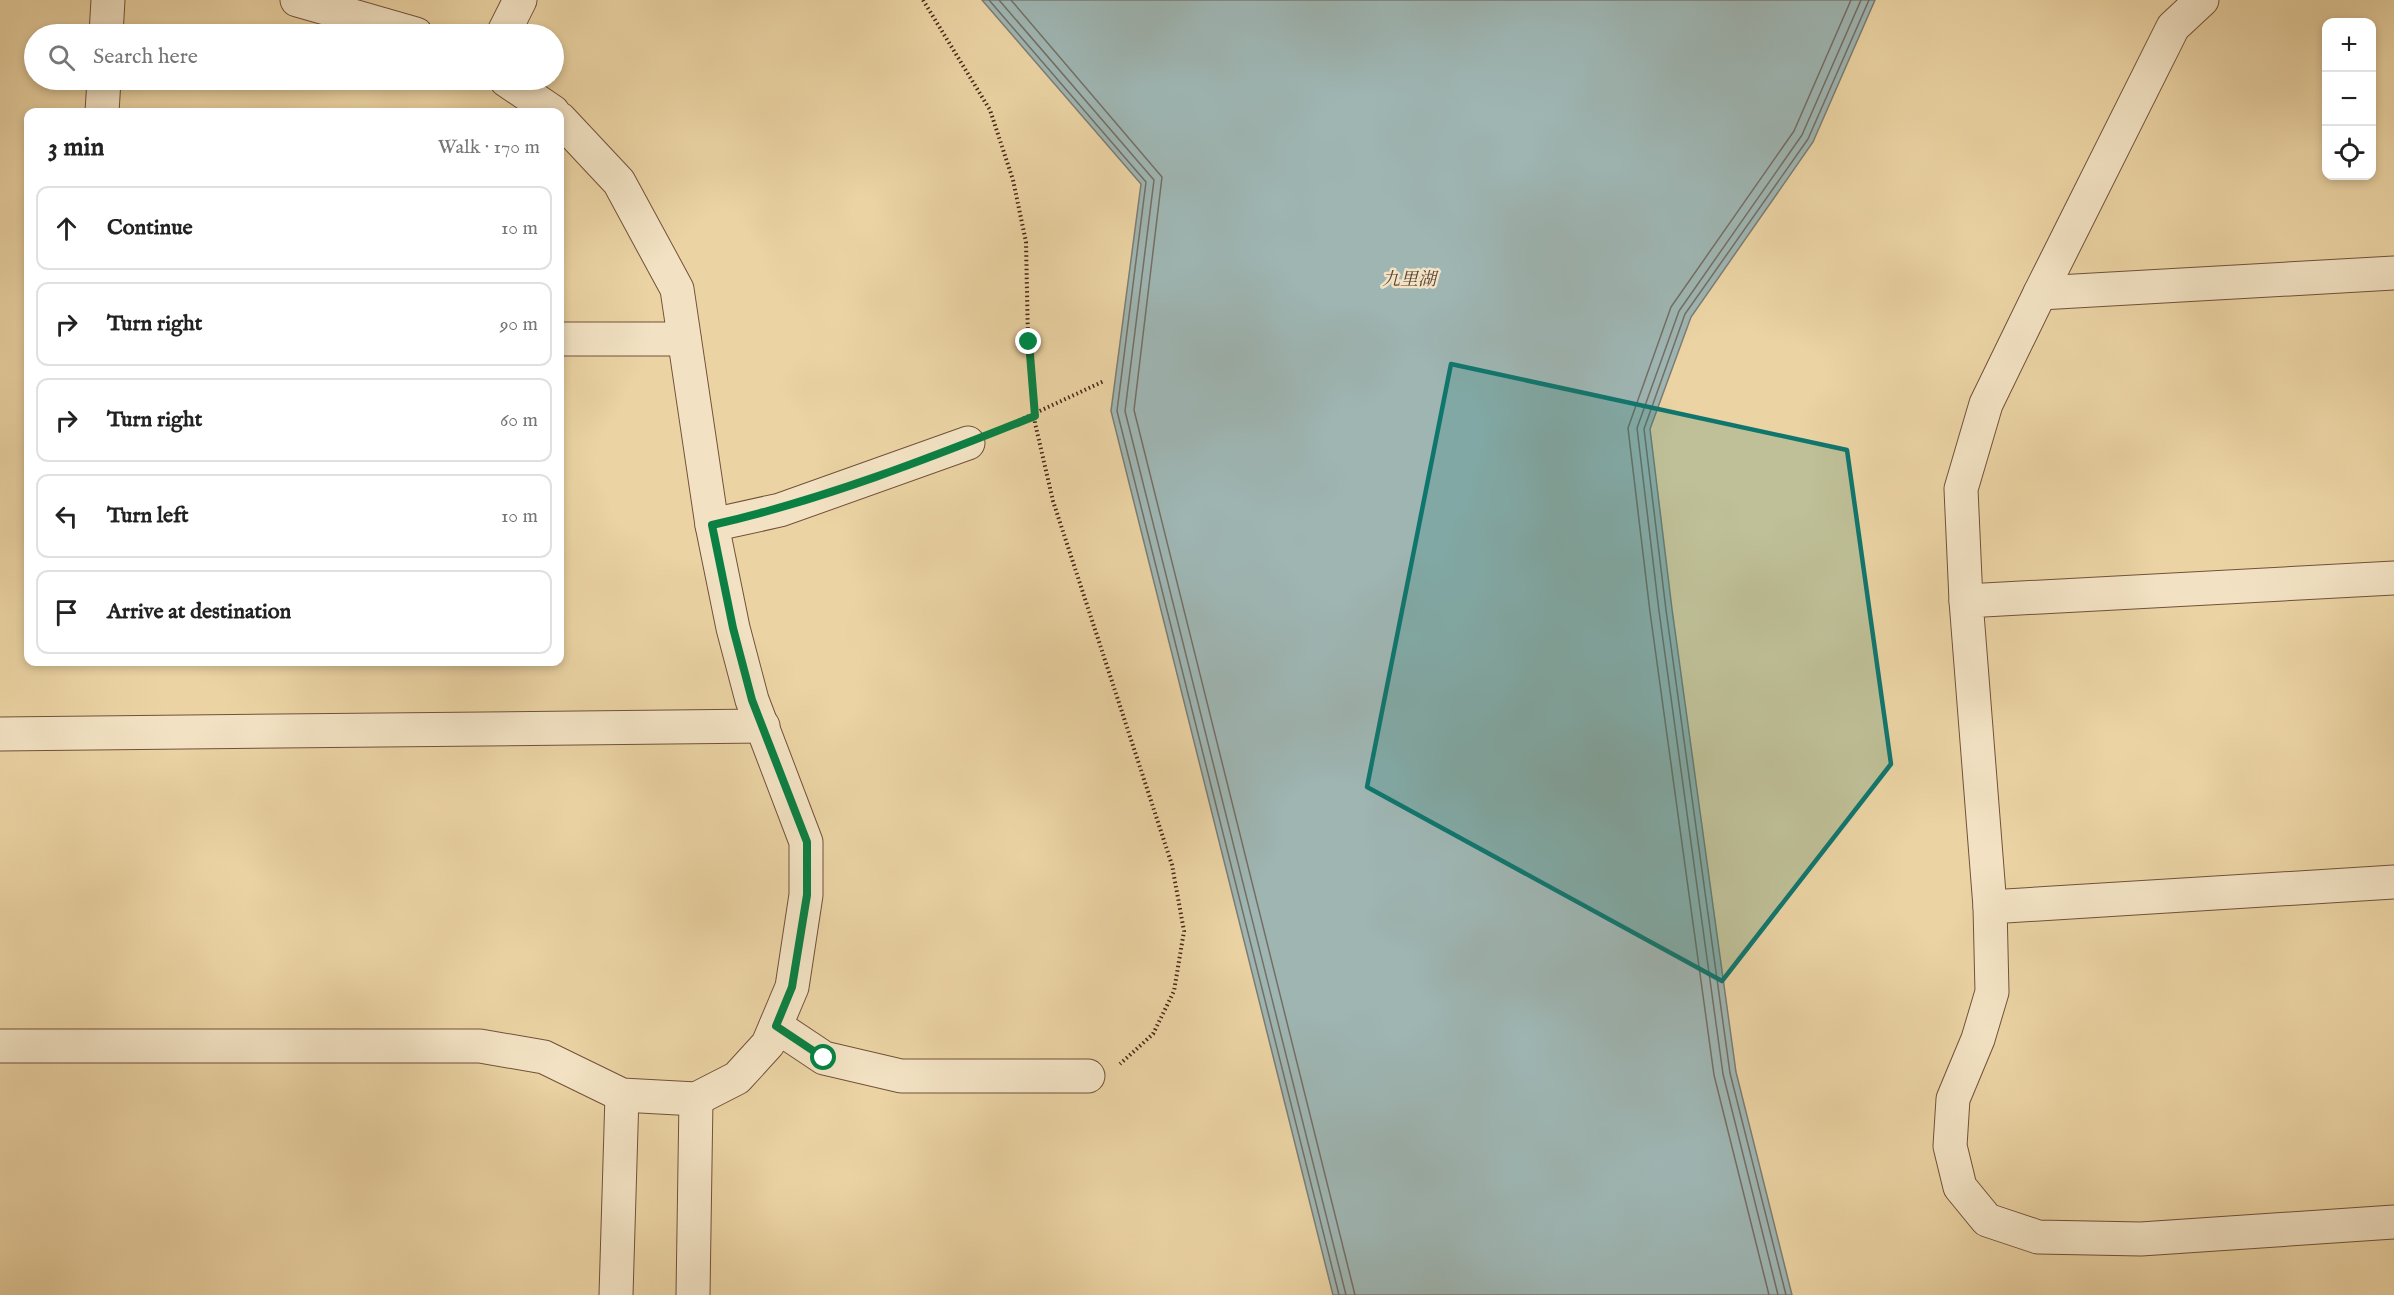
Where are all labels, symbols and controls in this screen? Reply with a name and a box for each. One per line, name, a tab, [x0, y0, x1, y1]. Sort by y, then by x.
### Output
map controls	[2322, 18, 2376, 180]
button: +	[2322, 18, 2376, 72]
search box	[24, 24, 564, 90]
icon: search	[45, 41, 78, 74]
text: Search here	[93, 43, 198, 71]
button: −	[2322, 72, 2376, 126]
button: locate	[2322, 126, 2376, 180]
text: 3 min	[48, 131, 104, 164]
text: Walk · 170 m	[438, 135, 540, 160]
icon: ahead	[50, 212, 83, 245]
text: Continue	[107, 214, 193, 242]
text: 10 m	[501, 216, 538, 241]
water label: 九里湖	[1382, 269, 1439, 292]
icon: right	[50, 308, 83, 341]
text: Turn right	[107, 310, 202, 338]
text: 90 m	[500, 312, 538, 337]
route end	[1015, 328, 1041, 354]
icon: right	[50, 404, 83, 437]
text: Turn right	[107, 406, 202, 434]
text: 60 m	[500, 408, 538, 433]
icon: left	[50, 500, 83, 533]
text: Turn left	[107, 502, 189, 530]
text: 10 m	[501, 504, 538, 529]
icon: arrive	[50, 596, 83, 629]
text: Arrive at destination	[107, 598, 291, 626]
route start	[810, 1044, 836, 1070]

